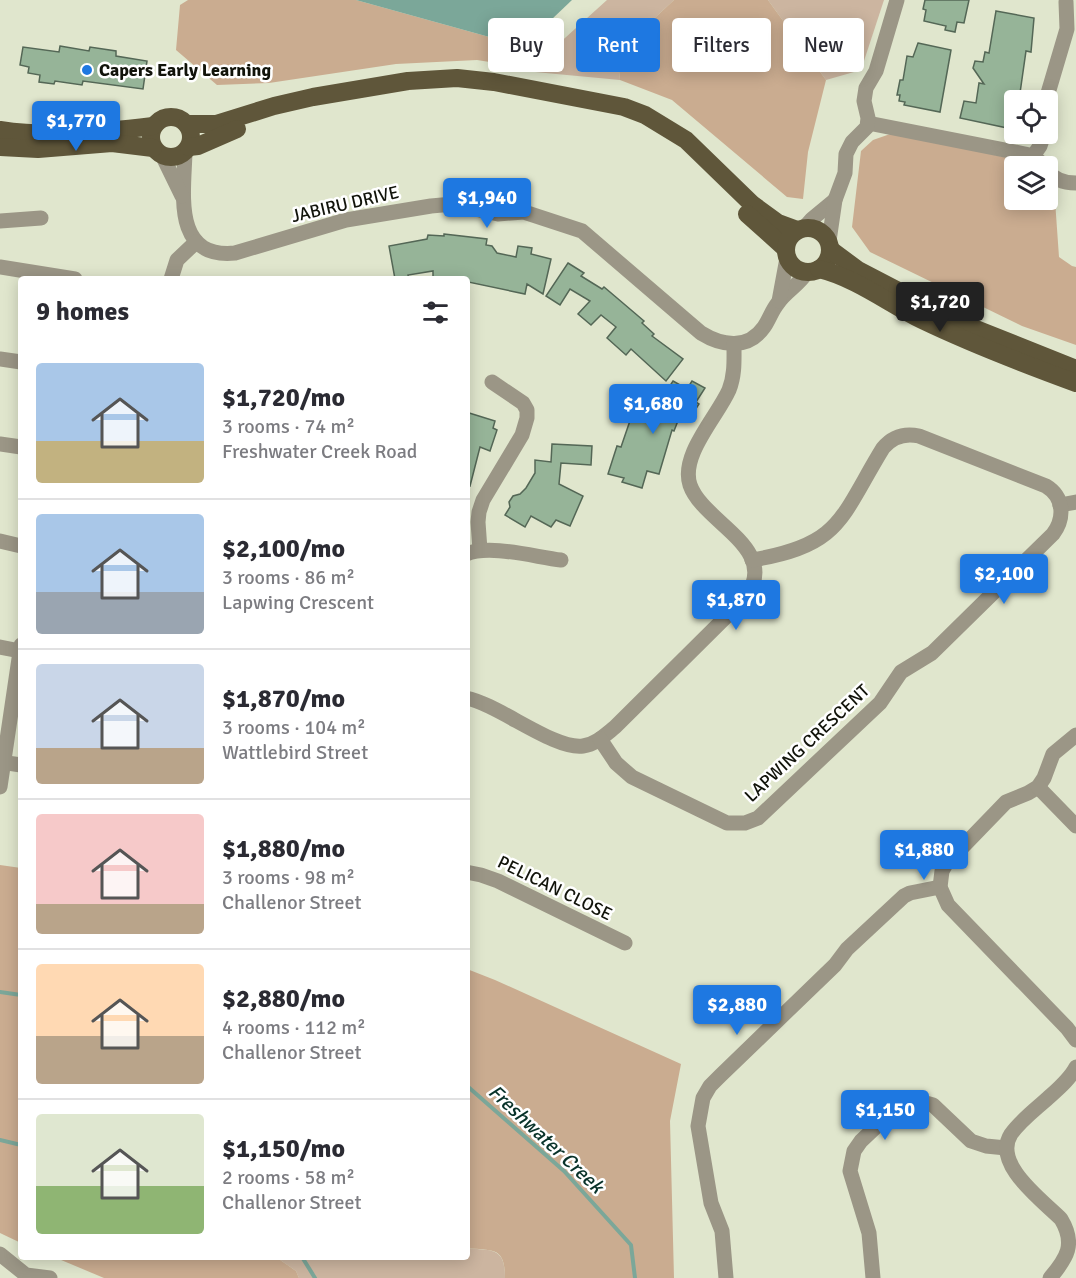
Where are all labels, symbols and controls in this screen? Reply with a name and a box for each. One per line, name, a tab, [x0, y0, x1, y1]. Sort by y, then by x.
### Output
chip: Buy	[488, 18, 564, 72]
chip: Rent	[576, 18, 660, 72]
chip: Filters	[672, 18, 771, 72]
chip: New	[783, 18, 864, 72]
place label: Capers Early Learning	[99, 59, 271, 81]
marker: Capers Early Learning	[80, 63, 94, 77]
map controls	[1004, 90, 1058, 210]
button: locate	[1004, 90, 1058, 144]
pin: $1,770	[27, 101, 125, 152]
text: $1,770	[46, 108, 106, 133]
button: layers	[1004, 156, 1058, 210]
pin: $1,940	[438, 178, 536, 229]
street label: JABIRU DRIVE	[289, 181, 401, 227]
text: $1,940	[457, 185, 517, 210]
pin: $1,720	[891, 282, 989, 333]
text: $1,720	[910, 289, 970, 314]
text: 9 homes	[36, 296, 129, 328]
icon: filters	[419, 296, 452, 329]
text: $1,720/mo	[222, 382, 345, 414]
pin: $1,680	[604, 384, 702, 435]
icon: home	[84, 387, 156, 459]
text: $1,680	[623, 391, 683, 416]
text: 3 rooms · 74 m²	[222, 414, 355, 439]
text: Freshwater Creek Road	[222, 439, 417, 464]
text: $2,100/mo	[222, 533, 345, 565]
icon: home	[84, 538, 156, 610]
pin: $2,100	[955, 554, 1053, 605]
text: $2,100	[974, 561, 1034, 586]
text: 3 rooms · 86 m²	[222, 565, 355, 590]
pin: $1,870	[687, 580, 785, 631]
text: $1,870	[706, 587, 766, 612]
text: Lapwing Crescent	[222, 590, 374, 615]
street label: LAPWING CRESCENT	[740, 679, 874, 807]
text: $1,870/mo	[222, 683, 345, 715]
icon: home	[84, 688, 156, 760]
text: 3 rooms · 104 m²	[222, 715, 366, 740]
text: Wattlebird Street	[222, 740, 368, 765]
pin: $1,880	[875, 830, 973, 881]
text: $1,880/mo	[222, 833, 345, 865]
text: $1,880	[894, 837, 954, 862]
icon: home	[84, 838, 156, 910]
street label: PELICAN CLOSE	[494, 851, 616, 925]
text: 3 rooms · 98 m²	[222, 865, 355, 890]
text: Challenor Street	[222, 890, 362, 915]
text: $2,880/mo	[222, 983, 345, 1015]
pin: $2,880	[688, 985, 786, 1036]
icon: home	[84, 988, 156, 1060]
text: $2,880	[707, 992, 767, 1017]
text: 4 rooms · 112 m²	[222, 1015, 366, 1040]
text: Challenor Street	[222, 1040, 362, 1065]
water label: Freshwater Creek	[483, 1079, 610, 1200]
pin: $1,150	[836, 1090, 934, 1141]
text: $1,150	[855, 1097, 915, 1122]
text: $1,150/mo	[222, 1133, 345, 1165]
icon: home	[84, 1138, 156, 1210]
text: 2 rooms · 58 m²	[222, 1165, 355, 1190]
text: Challenor Street	[222, 1190, 362, 1215]

